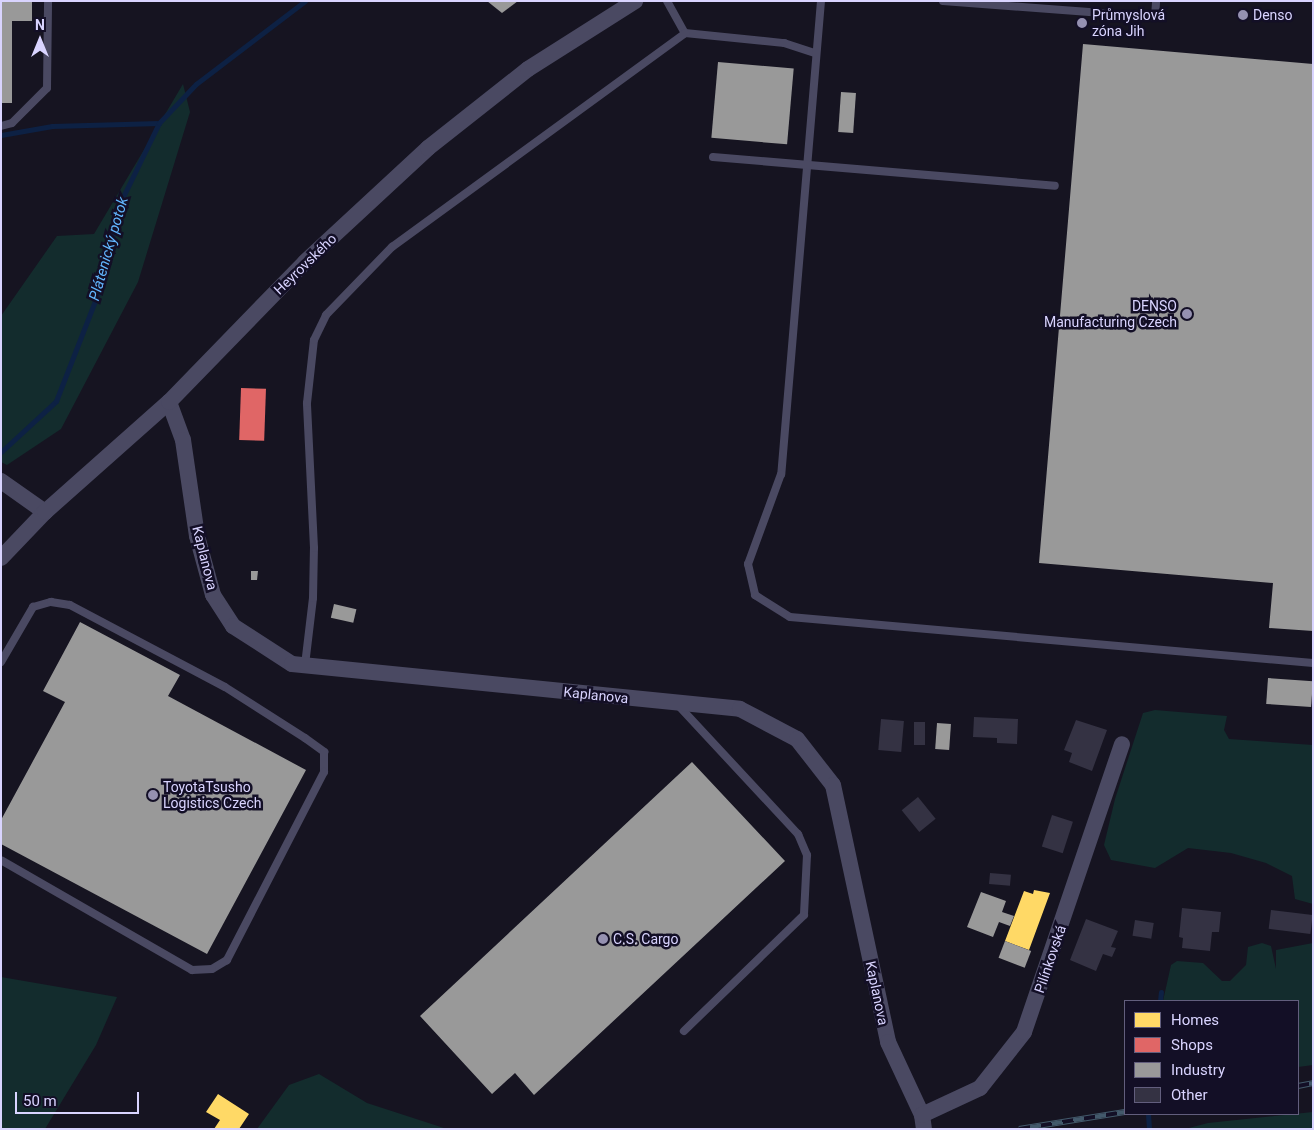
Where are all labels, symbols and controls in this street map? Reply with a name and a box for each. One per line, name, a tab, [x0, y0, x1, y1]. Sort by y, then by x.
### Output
place label: Průmyslová zóna Jih	[1092, 7, 1165, 40]
place label: Denso	[1253, 7, 1293, 23]
marker: Denso	[1237, 9, 1249, 21]
north arrow	[15, 15, 65, 65]
text: N	[35, 17, 45, 33]
marker: Průmyslová zóna Jih	[1076, 17, 1088, 29]
water label: Plátenický potok	[86, 195, 132, 303]
street label: Heyrovského	[270, 230, 340, 298]
place label: DENSO Manufacturing Czech	[1044, 298, 1177, 331]
marker: DENSO Manufacturing Czech	[1181, 308, 1193, 320]
street label: Kaplanova	[189, 524, 221, 592]
street label: Kaplanova	[563, 683, 629, 707]
place label: ToyotaTsusho Logistics Czech	[163, 779, 261, 812]
marker: ToyotaTsusho Logistics Czech	[147, 789, 159, 801]
street label: Pilínkovská	[1031, 923, 1069, 995]
place label: C.S. Cargo	[613, 931, 678, 947]
marker: C.S. Cargo	[597, 933, 609, 945]
street label: Kaplanova	[862, 959, 892, 1027]
legend	[1124, 1000, 1299, 1115]
text: Homes	[1171, 1011, 1219, 1029]
text: Shops	[1171, 1036, 1213, 1054]
text: Industry	[1171, 1061, 1225, 1079]
scale bar	[18, 1082, 141, 1114]
text: Other	[1171, 1086, 1208, 1104]
text: 50 m	[23, 1092, 57, 1110]

